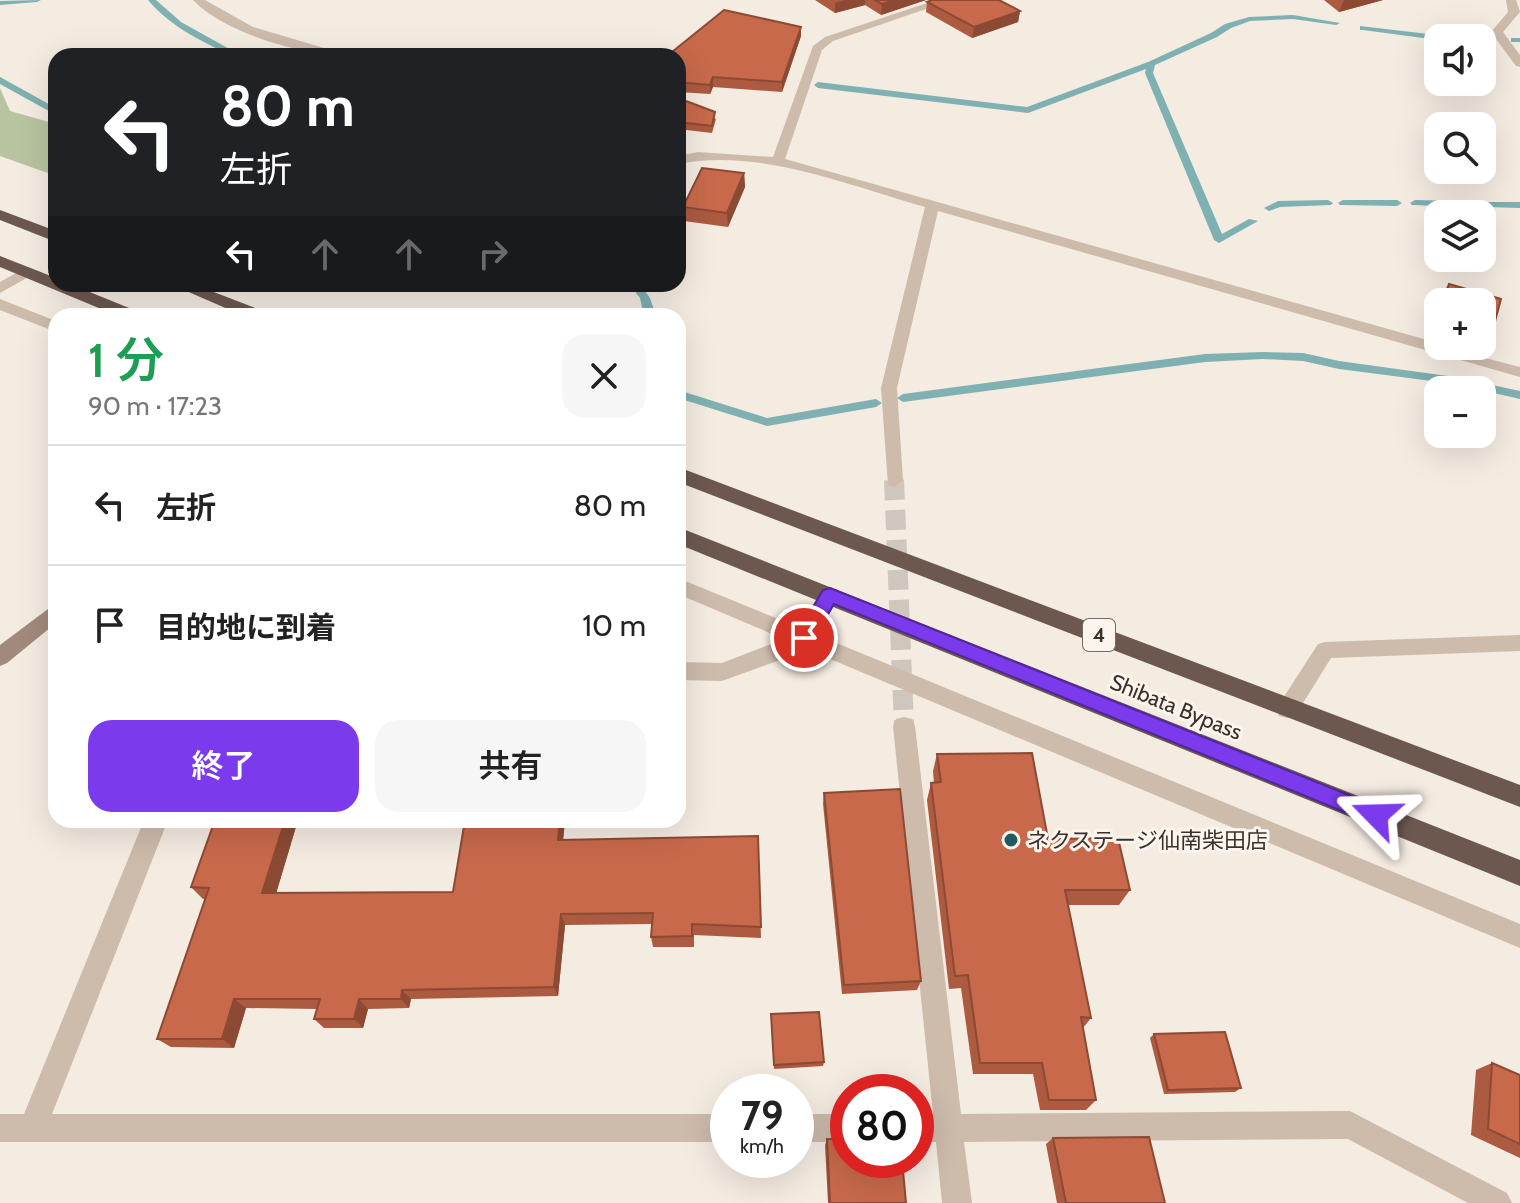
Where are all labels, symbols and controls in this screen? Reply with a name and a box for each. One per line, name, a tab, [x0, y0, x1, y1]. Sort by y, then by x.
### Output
map controls	[1424, 24, 1496, 448]
button: sound	[1424, 24, 1496, 96]
text: 80 m	[220, 72, 355, 140]
icon: left	[88, 80, 192, 184]
button: search	[1424, 112, 1496, 184]
text: 左折	[220, 147, 292, 191]
button: layers	[1424, 200, 1496, 272]
icon: left	[219, 232, 263, 276]
icon: ahead	[303, 232, 347, 276]
icon: ahead	[387, 232, 431, 276]
icon: right	[471, 232, 515, 276]
button: +	[1424, 288, 1496, 360]
text: 1 分	[88, 331, 164, 389]
button: close	[562, 334, 646, 418]
button: −	[1424, 376, 1496, 448]
text: 90 m · 17:23	[88, 390, 222, 422]
icon: left	[88, 483, 132, 527]
text: 80 m	[574, 487, 646, 524]
text: 左折	[156, 489, 216, 526]
icon: arrive	[88, 603, 132, 647]
pin	[770, 604, 838, 672]
text: 10 m	[582, 607, 646, 644]
text: 目的地に到着	[156, 609, 336, 646]
icon: arrive	[782, 616, 826, 660]
road number: 4	[1083, 619, 1115, 651]
street label: Shibata Bypass	[1106, 668, 1246, 746]
button: 終了	[88, 720, 359, 812]
button: 共有	[375, 720, 646, 812]
position arrow	[1334, 773, 1418, 857]
place label: ネクステージ仙南柴田店	[1027, 827, 1268, 854]
marker: ネクステージ仙南柴田店	[1002, 831, 1020, 849]
speed limit sign: 80	[830, 1074, 934, 1178]
text: 79	[741, 1091, 783, 1140]
text: km/h	[740, 1134, 784, 1158]

